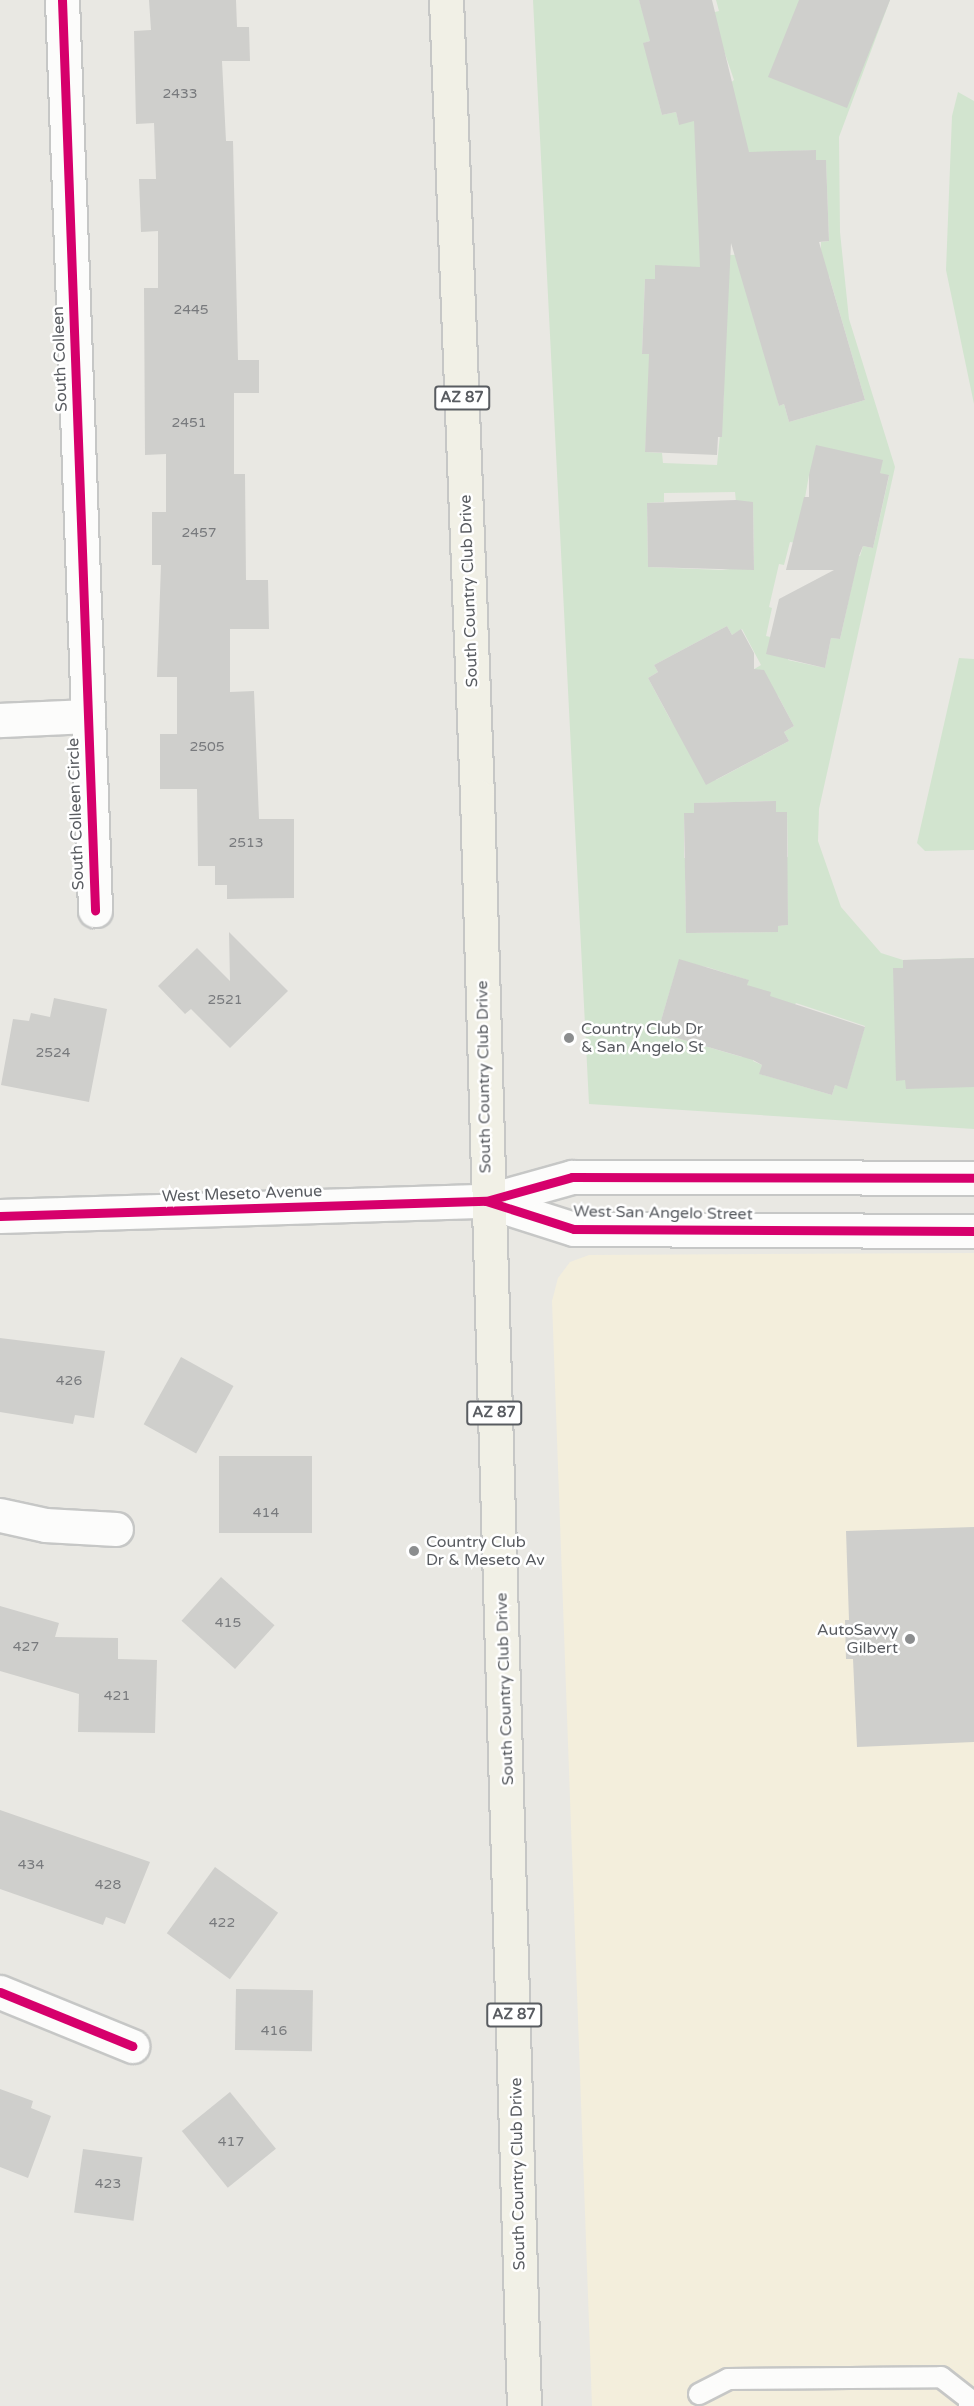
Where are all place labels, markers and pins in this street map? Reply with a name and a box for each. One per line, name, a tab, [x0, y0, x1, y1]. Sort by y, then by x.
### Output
place label: Country Club Dr & San Angelo St	[581, 1019, 704, 1057]
marker: Country Club Dr & San Angelo St	[562, 1031, 576, 1045]
place label: Country Club Dr & Meseto Av	[426, 1532, 545, 1570]
marker: Country Club Dr & Meseto Av	[407, 1544, 421, 1558]
place label: AutoSavvy Gilbert	[817, 1620, 898, 1658]
marker: AutoSavvy Gilbert	[903, 1632, 917, 1646]

